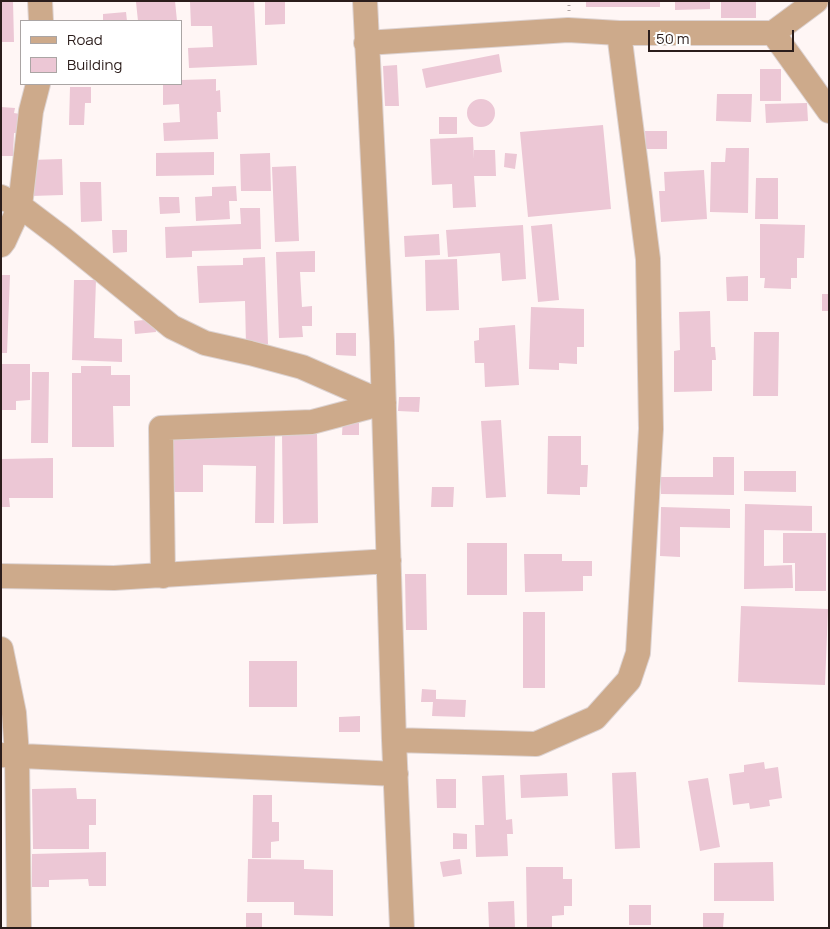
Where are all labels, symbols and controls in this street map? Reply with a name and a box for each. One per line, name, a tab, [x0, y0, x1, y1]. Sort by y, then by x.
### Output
legend	[20, 20, 182, 85]
scale bar	[650, 20, 796, 52]
text: 50 m	[656, 28, 690, 49]
text: Road	[67, 29, 103, 50]
text: Building	[67, 54, 122, 75]

